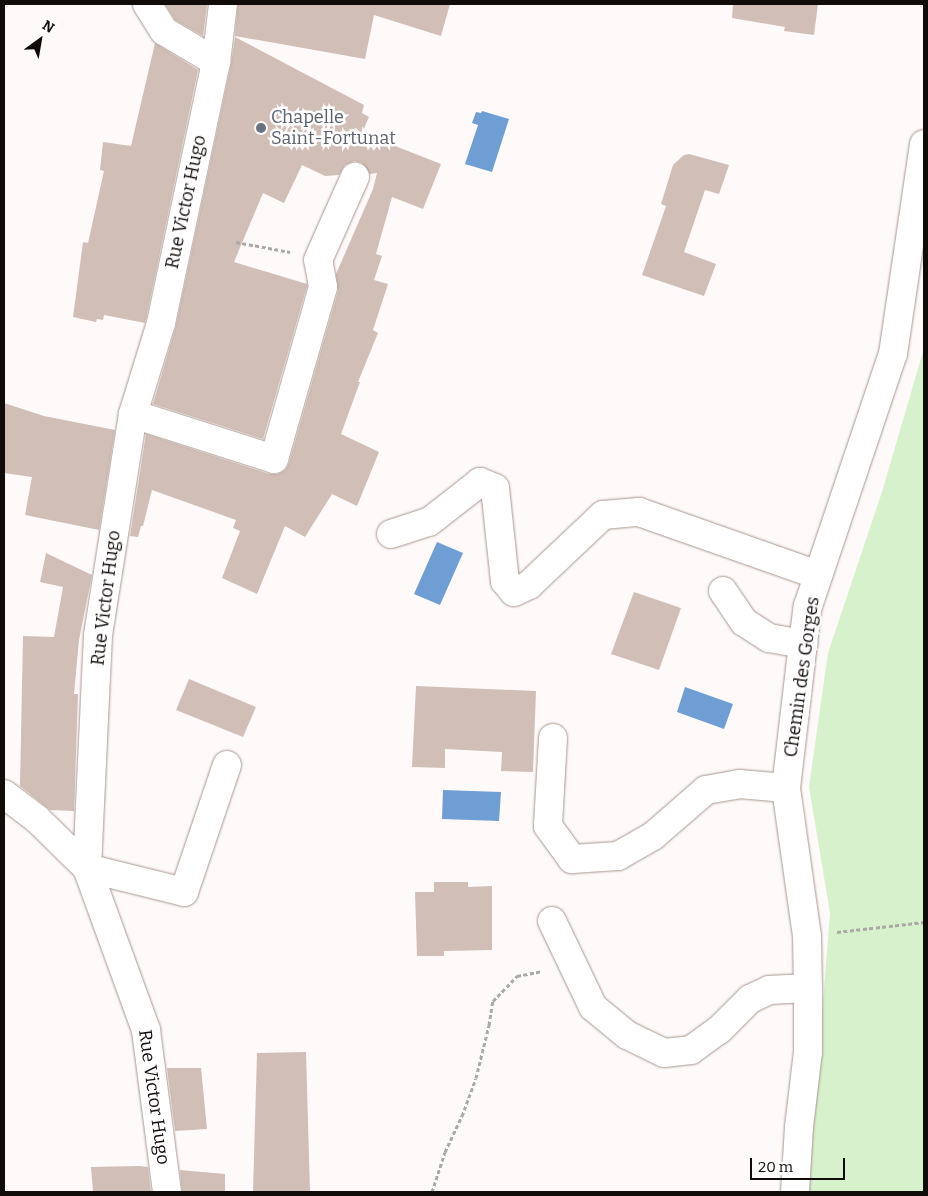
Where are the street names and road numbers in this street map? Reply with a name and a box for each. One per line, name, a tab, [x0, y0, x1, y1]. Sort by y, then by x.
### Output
street label: Rue Victor Hugo	[161, 133, 211, 271]
street label: Rue Victor Hugo	[87, 529, 125, 667]
street label: Chemin des Gorges	[780, 595, 824, 759]
street label: Rue Victor Hugo	[134, 1028, 174, 1166]

